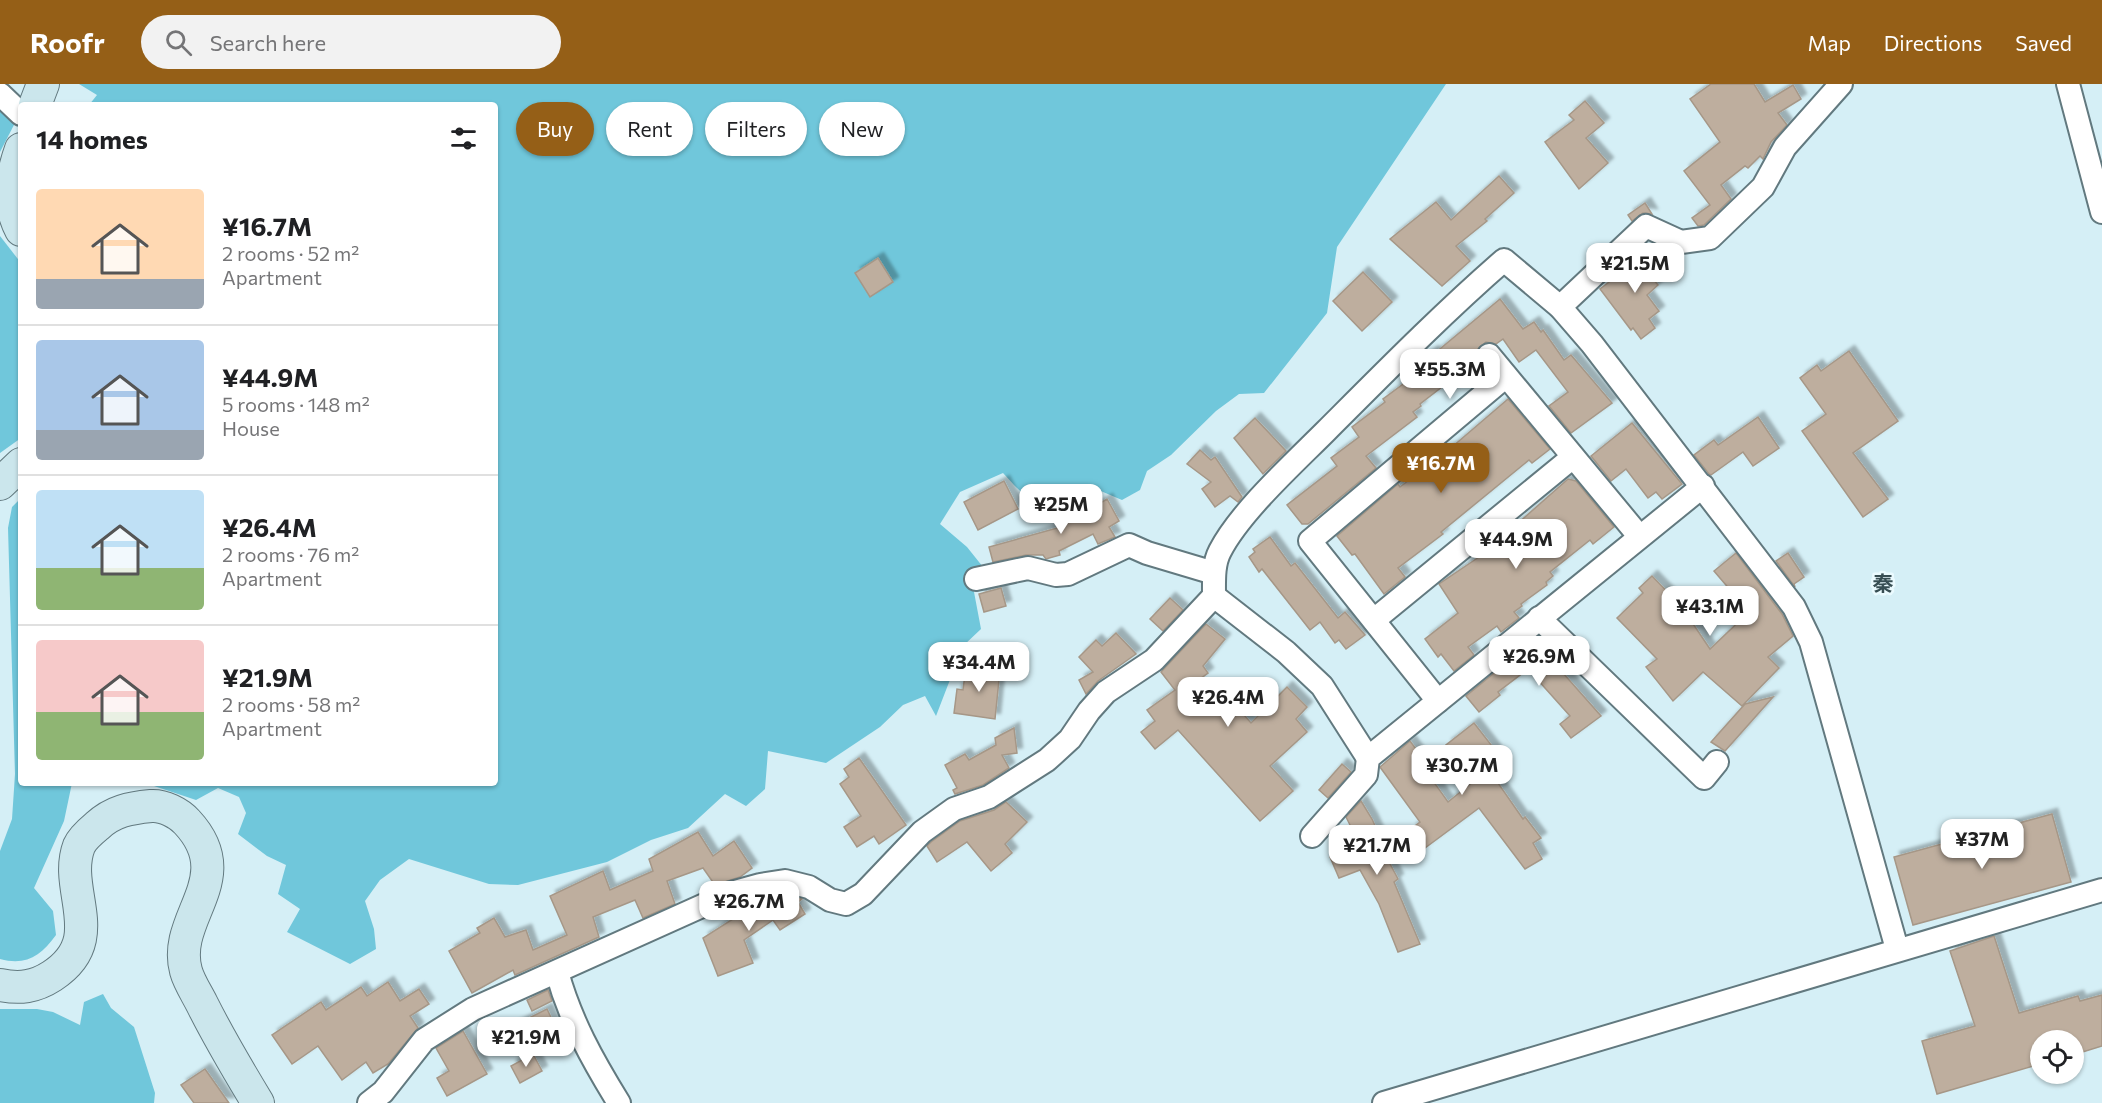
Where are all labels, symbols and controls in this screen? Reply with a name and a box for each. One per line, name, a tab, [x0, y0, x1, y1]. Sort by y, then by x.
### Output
search box	[141, 15, 561, 69]
text: Roofr	[30, 25, 105, 59]
icon: search	[162, 26, 195, 59]
text: Search here	[210, 29, 326, 56]
text: Map	[1808, 30, 1851, 55]
text: Directions	[1884, 30, 1982, 55]
text: Saved	[2015, 30, 2072, 55]
chip: Buy	[516, 102, 594, 156]
chip: Rent	[606, 102, 693, 156]
chip: Filters	[705, 102, 807, 156]
chip: New	[819, 102, 905, 156]
icon: filters	[447, 122, 480, 155]
text: 14 homes	[36, 123, 148, 154]
text: ¥16.7M	[222, 210, 312, 241]
icon: home	[84, 213, 156, 285]
text: 2 rooms · 52 m²	[222, 241, 359, 265]
pin: ¥21.5M	[1586, 243, 1684, 294]
text: ¥21.5M	[1600, 250, 1670, 274]
text: Apartment	[222, 265, 322, 289]
pin: ¥55.3M	[1401, 349, 1499, 400]
text: ¥55.3M	[1414, 356, 1486, 380]
text: ¥44.9M	[222, 361, 318, 392]
icon: home	[84, 364, 156, 436]
text: 5 rooms · 148 m²	[222, 392, 370, 416]
text: House	[222, 416, 280, 440]
pin: ¥16.7M	[1392, 443, 1490, 494]
text: ¥16.7M	[1406, 450, 1476, 474]
pin: ¥25M	[1025, 484, 1097, 535]
text: ¥25M	[1033, 491, 1089, 515]
text: ¥26.4M	[222, 511, 317, 542]
icon: home	[84, 514, 156, 586]
pin: ¥44.9M	[1467, 519, 1565, 570]
text: ¥44.9M	[1479, 526, 1553, 550]
text: 2 rooms · 76 m²	[222, 542, 359, 566]
text: Apartment	[222, 566, 322, 590]
district label: 秦	[1873, 570, 1894, 595]
pin: ¥43.1M	[1661, 586, 1759, 637]
text: ¥43.1M	[1676, 593, 1744, 617]
pin: ¥26.9M	[1490, 636, 1588, 687]
pin: ¥34.4M	[930, 642, 1028, 693]
text: ¥26.9M	[1503, 643, 1575, 667]
text: ¥34.4M	[942, 649, 1016, 673]
text: ¥21.9M	[222, 661, 313, 692]
icon: home	[84, 664, 156, 736]
pin: ¥26.4M	[1179, 677, 1277, 728]
text: ¥26.4M	[1192, 684, 1264, 708]
text: 2 rooms · 58 m²	[222, 692, 360, 716]
text: Apartment	[222, 716, 322, 740]
pin: ¥30.7M	[1413, 745, 1511, 796]
text: ¥30.7M	[1426, 752, 1498, 776]
pin: ¥37M	[1946, 819, 2018, 870]
pin: ¥21.7M	[1328, 825, 1426, 876]
text: ¥37M	[1955, 826, 2009, 850]
text: ¥21.7M	[1343, 832, 1411, 856]
pin: ¥26.7M	[700, 881, 798, 932]
text: ¥26.7M	[713, 888, 785, 912]
pin: ¥21.9M	[477, 1017, 575, 1068]
text: ¥21.9M	[491, 1024, 561, 1048]
map controls	[2030, 1030, 2084, 1084]
button: locate	[2030, 1030, 2084, 1084]

